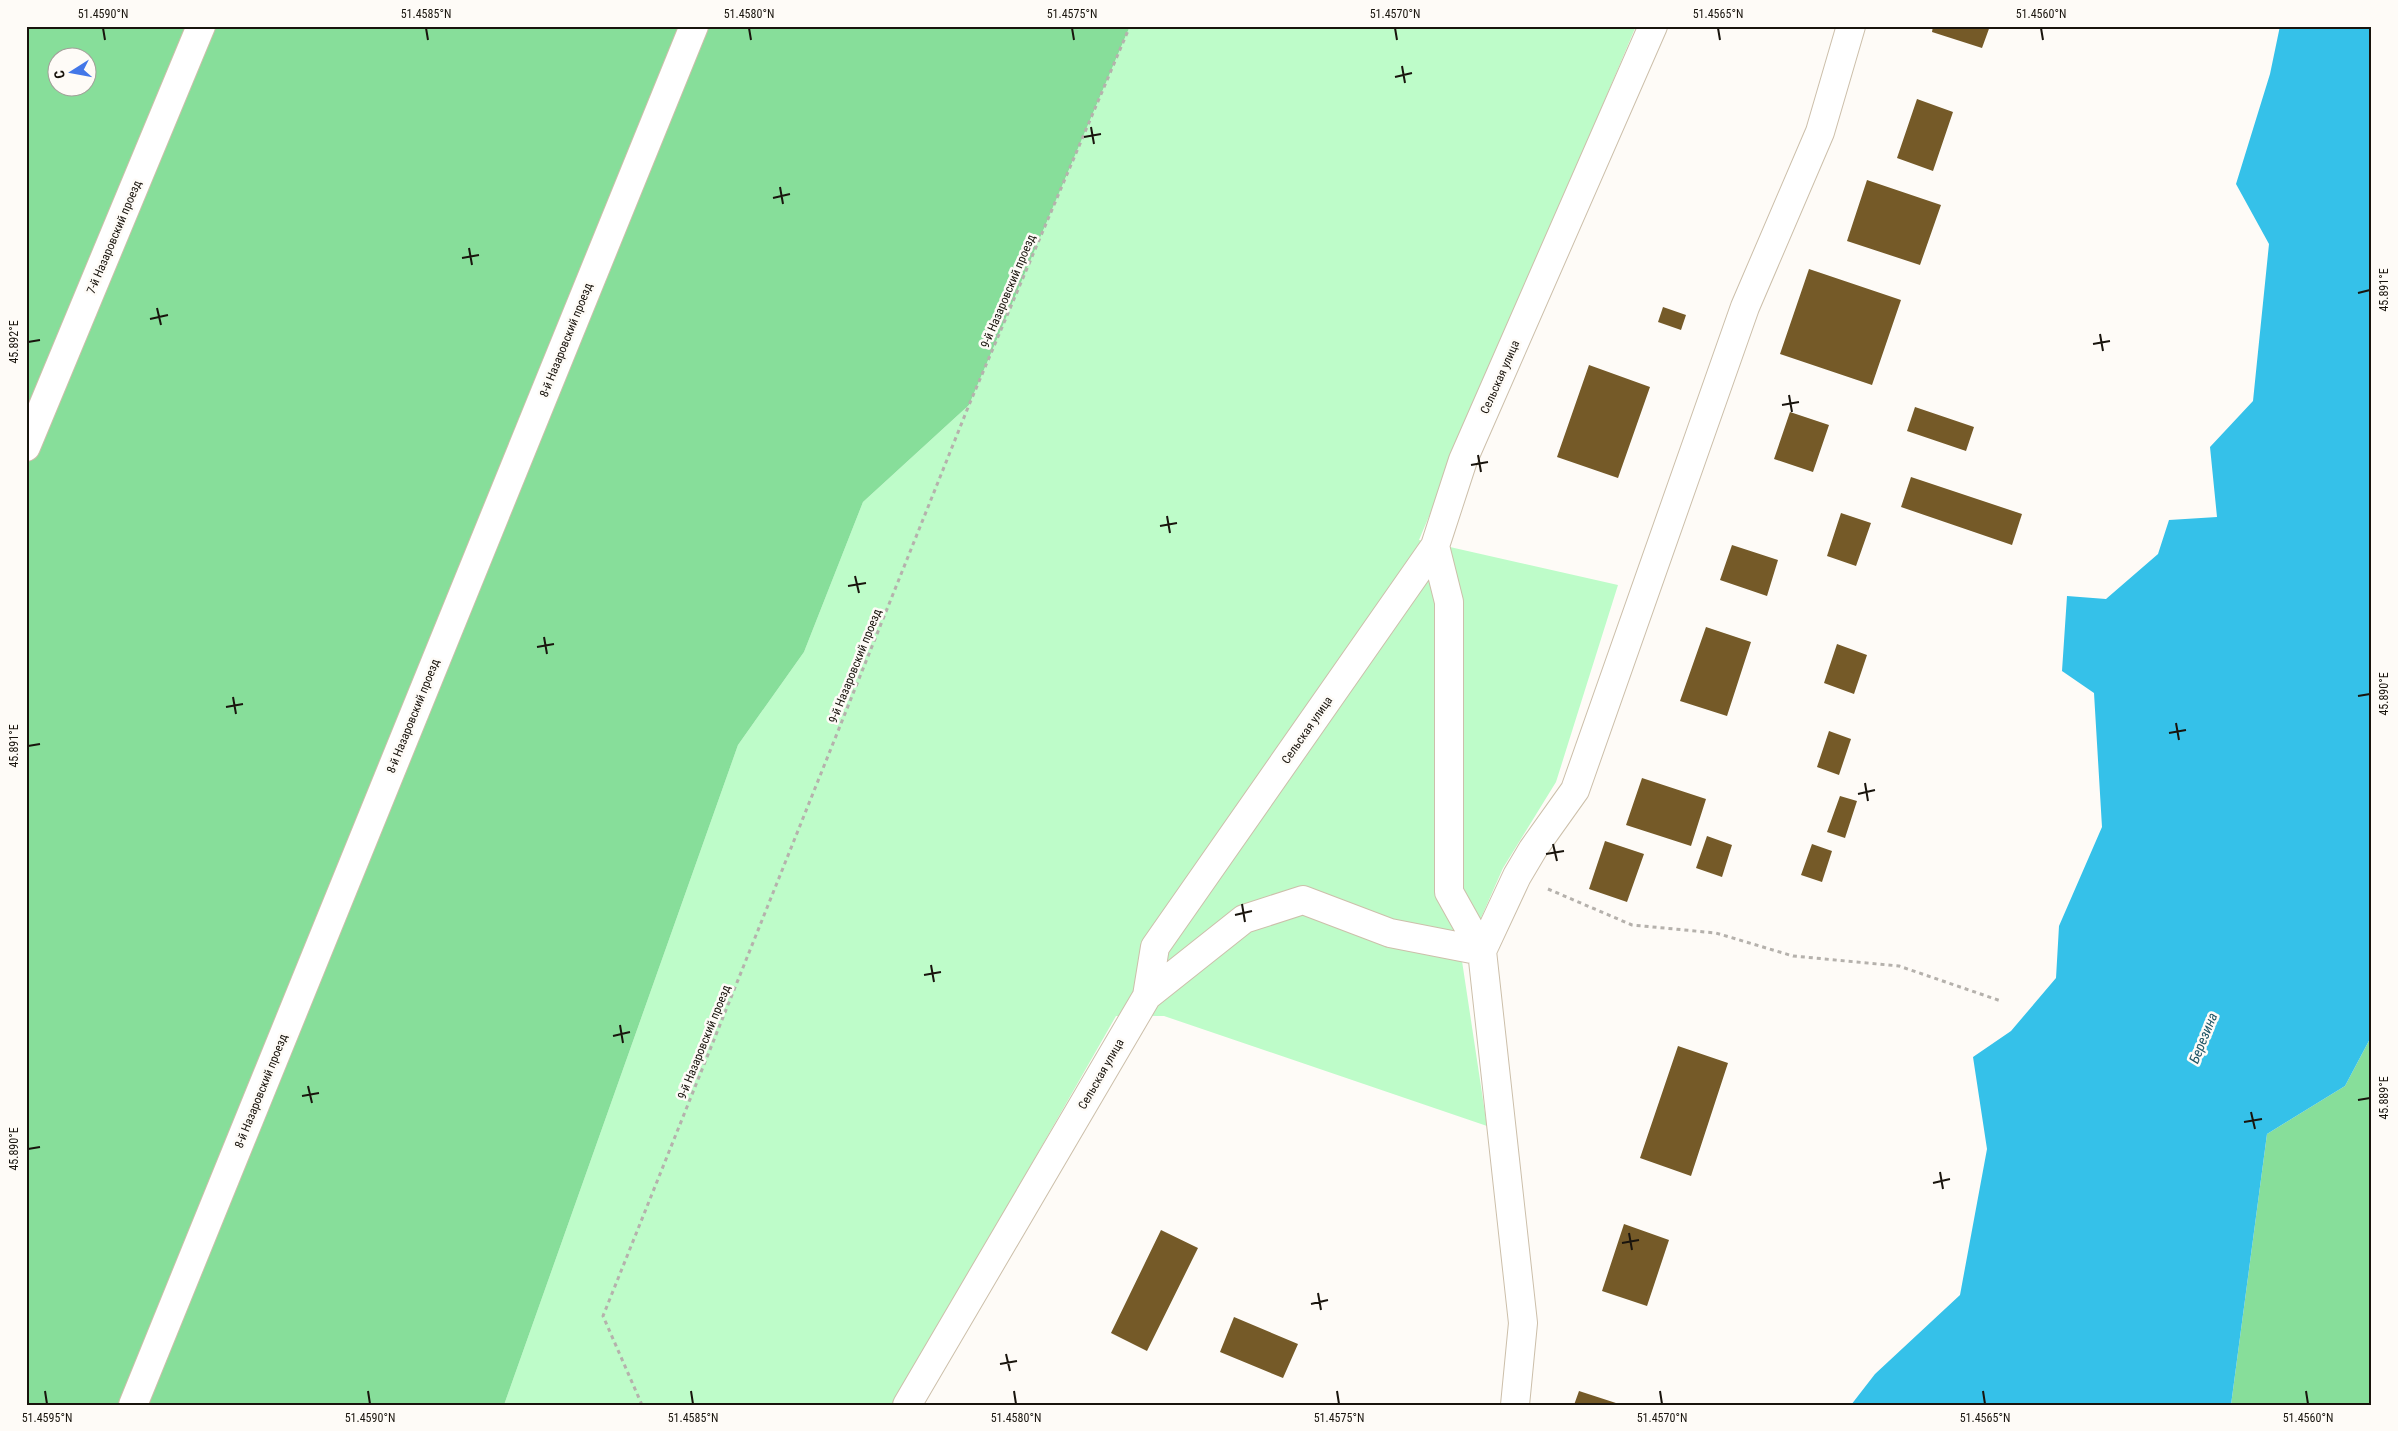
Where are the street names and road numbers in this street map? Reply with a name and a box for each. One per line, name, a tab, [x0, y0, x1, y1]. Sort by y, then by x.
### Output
street label: 7-й Назаровский проезд	[84, 178, 144, 296]
street label: 9-й Назаровский проезд	[978, 232, 1038, 350]
street label: 8-й Назаровский проезд	[537, 280, 596, 399]
street label: Сельская улица	[1478, 338, 1523, 416]
street label: 9-й Назаровский проезд	[826, 606, 885, 725]
street label: 8-й Назаровский проезд	[384, 656, 443, 775]
street label: Сельская улица	[1279, 693, 1336, 766]
street label: 9-й Назаровский проезд	[675, 982, 734, 1101]
street label: 8-й Назаровский проезд	[232, 1031, 291, 1150]
street label: Сельская улица	[1075, 1036, 1127, 1112]

